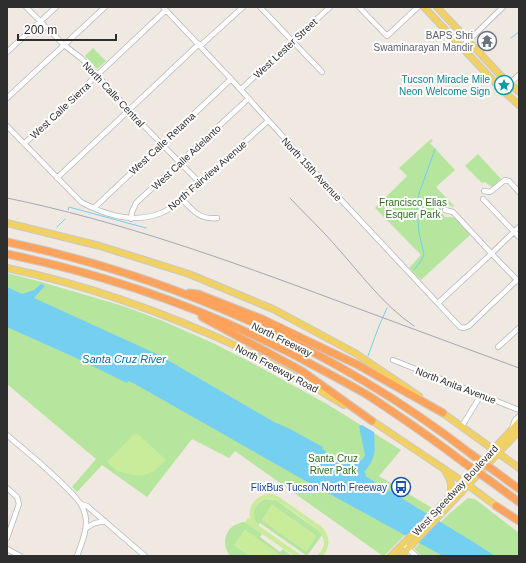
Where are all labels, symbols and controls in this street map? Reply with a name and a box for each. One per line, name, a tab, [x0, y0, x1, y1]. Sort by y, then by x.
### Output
scale bar	[18, 16, 116, 42]
street label: West Lester Street	[251, 16, 319, 81]
text: 200 m	[24, 23, 57, 37]
place label: BAPS Shri Swaminarayan Mandir	[374, 30, 474, 53]
temple icon: BAPS Shri Swaminarayan Mandir	[476, 30, 498, 52]
street label: North Calle Central	[81, 59, 147, 129]
place label: Tucson Miracle Mile Neon Welcome Sign	[399, 74, 490, 97]
place icon: Tucson Miracle Mile Neon Welcome Sign	[493, 74, 515, 96]
street label: West Calle Sierra	[28, 80, 93, 141]
street label: West Calle Retama	[127, 110, 198, 177]
street label: West Calle Adelanto	[150, 122, 223, 192]
street label: North 15th Avenue	[279, 135, 344, 204]
street label: North Fairview Avenue	[166, 138, 249, 212]
park label: Francisco Elias Esquer Park	[379, 197, 447, 220]
street label: North Freeway	[250, 320, 314, 359]
street label: North Freeway Road	[233, 342, 320, 395]
water label: Santa Cruz River	[82, 353, 167, 365]
street label: North Anita Avenue	[414, 365, 498, 406]
street label: West Speedway Boulevard	[410, 443, 500, 538]
park label: Santa Cruz River Park	[308, 453, 358, 476]
bus stop icon: FlixBus Tucson North Freeway	[390, 476, 412, 498]
place label: FlixBus Tucson North Freeway	[251, 482, 387, 493]

